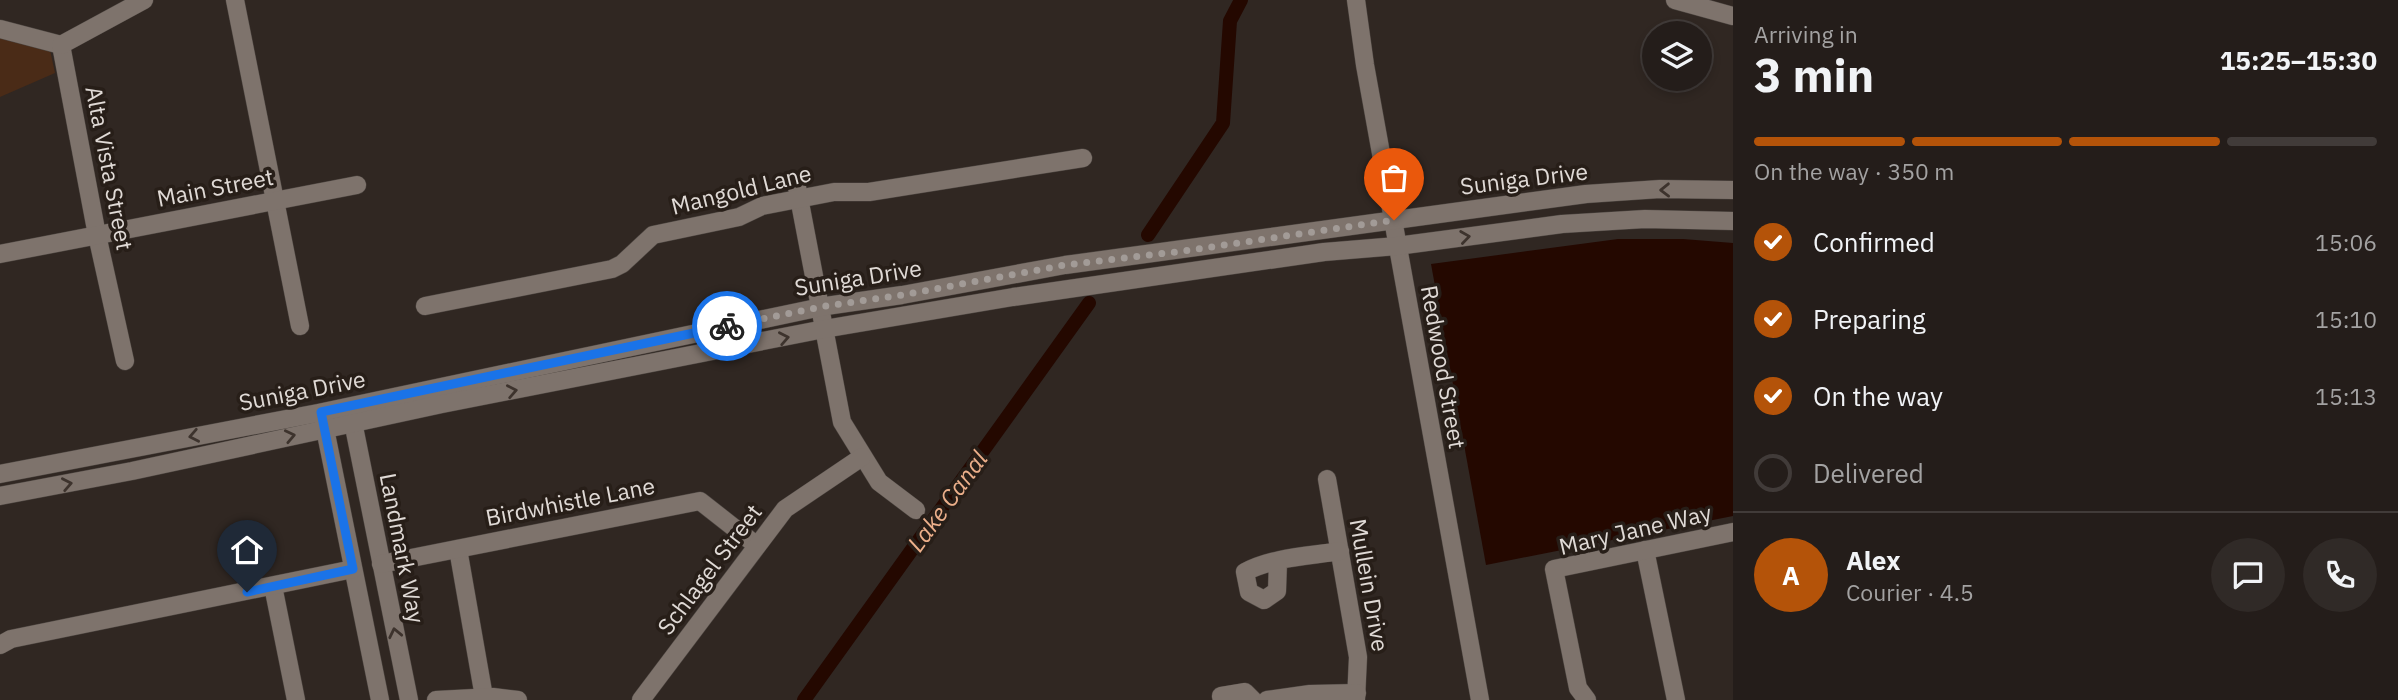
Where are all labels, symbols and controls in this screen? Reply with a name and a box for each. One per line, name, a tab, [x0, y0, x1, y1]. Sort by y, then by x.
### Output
text: Arriving in	[1754, 19, 1858, 49]
map controls	[1642, 21, 1712, 91]
button: layers	[1642, 21, 1712, 91]
text: 15:25–15:30	[2220, 43, 2377, 77]
text: 3 min	[1754, 45, 1874, 105]
street label: Alta Vista Street	[79, 83, 141, 253]
pin	[1364, 148, 1424, 220]
street label: Suniga Drive	[1458, 155, 1590, 201]
text: On the way · 350 m	[1754, 156, 1954, 186]
street label: Mangold Lane	[668, 157, 814, 221]
icon: bag	[1375, 159, 1413, 197]
street label: Main Street	[154, 161, 276, 213]
one-way arrow	[1659, 182, 1670, 197]
icon: check	[1754, 223, 1792, 261]
text: Confirmed	[1813, 225, 1935, 259]
text: 15:06	[2315, 227, 2377, 257]
one-way arrow	[1459, 229, 1471, 244]
street label: Suniga Drive	[792, 252, 924, 302]
street label: Redwood Street	[1415, 283, 1473, 451]
courier	[692, 291, 762, 361]
icon: check	[1754, 300, 1792, 338]
text: Preparing	[1813, 302, 1926, 336]
text: 15:10	[2315, 304, 2377, 334]
icon: bike	[708, 307, 746, 345]
one-way arrow	[778, 331, 790, 346]
street label: Suniga Drive	[236, 363, 368, 417]
icon: check	[1754, 377, 1792, 415]
text: On the way	[1813, 379, 1943, 413]
text: 15:13	[2315, 381, 2377, 411]
one-way arrow	[506, 384, 518, 399]
one-way arrow	[188, 428, 200, 443]
one-way arrow	[284, 430, 296, 445]
water label: Lake Canal	[900, 444, 995, 558]
text: Delivered	[1813, 456, 1924, 490]
street label: Landmark Way	[374, 470, 432, 626]
street label: Birdwhistle Lane	[483, 470, 657, 532]
one-way arrow	[61, 477, 73, 492]
street label: Mary Jane Way	[1556, 497, 1715, 561]
street label: Schlagel Street	[650, 498, 768, 640]
street label: Mullein Drive	[1344, 516, 1396, 654]
pin	[217, 520, 277, 592]
icon: home	[228, 531, 266, 569]
button: chat	[2211, 538, 2285, 612]
button: phone	[2303, 538, 2377, 612]
text: Alex	[1846, 543, 1900, 577]
text: A	[1782, 558, 1800, 592]
text: Courier · 4.5	[1846, 577, 1974, 607]
one-way arrow	[388, 627, 403, 639]

